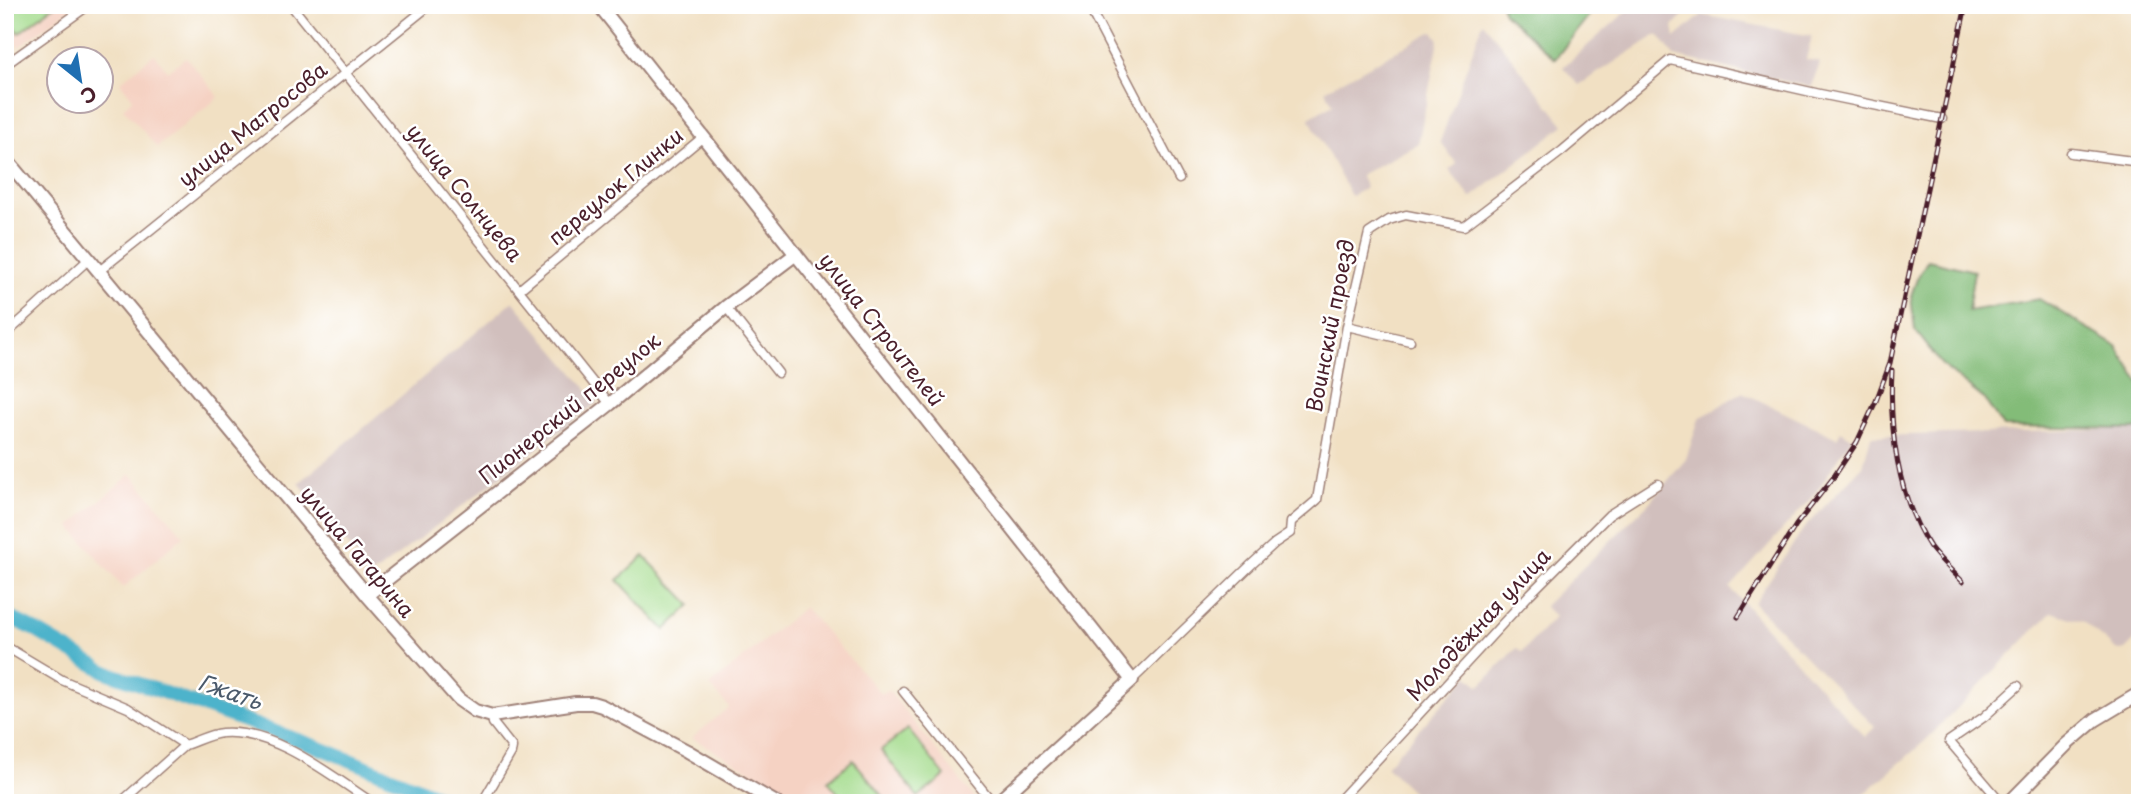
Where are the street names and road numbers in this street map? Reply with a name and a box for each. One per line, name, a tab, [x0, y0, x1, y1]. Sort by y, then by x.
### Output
street label: улица Матросова	[170, 53, 333, 194]
street label: улица Солнцева	[400, 116, 531, 268]
street label: переулок Глинки	[540, 119, 690, 252]
street label: Воинский проезд	[1297, 236, 1362, 415]
street label: улица Строителей	[812, 245, 953, 413]
street label: Пионерский переулок	[471, 324, 667, 491]
street label: улица Гагарина	[294, 478, 424, 624]
street label: Молодёжная улица	[1398, 539, 1558, 707]

